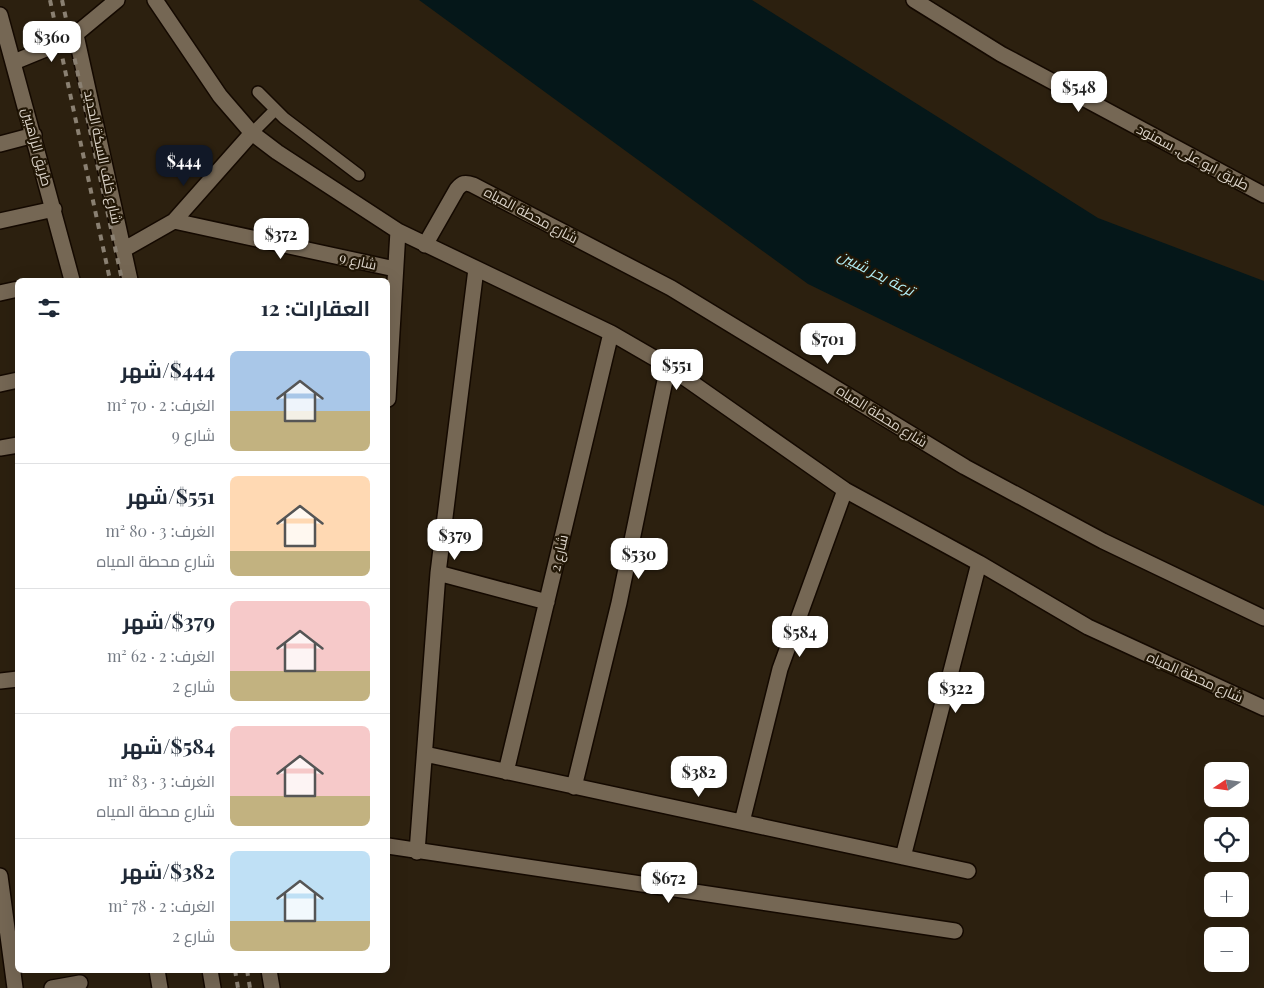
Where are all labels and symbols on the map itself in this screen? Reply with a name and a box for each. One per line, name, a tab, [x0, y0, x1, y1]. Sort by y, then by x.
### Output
pin: $360	[22, 20, 82, 63]
pin: $548	[1049, 70, 1109, 113]
street label: شارع خلف السكة الحديد	[80, 88, 127, 225]
street label: طريق الراهبين	[18, 106, 57, 188]
street label: طريق ابو على, سمنود	[1134, 119, 1253, 194]
pin: $444	[154, 144, 214, 187]
street label: شارع محطة المياه	[481, 182, 581, 247]
pin: $372	[251, 218, 311, 260]
water label: ترعة بحر شبين	[835, 244, 921, 301]
street label: شارع 9	[338, 247, 379, 274]
pin: $701	[798, 322, 858, 365]
pin: $551	[647, 348, 707, 391]
street label: شارع محطة المياه	[833, 380, 931, 451]
pin: $379	[425, 518, 485, 561]
street label: شارع 2	[545, 533, 572, 573]
pin: $530	[609, 538, 669, 580]
pin: $584	[770, 616, 830, 658]
street label: شارع محطة المياه	[1144, 647, 1246, 706]
pin: $322	[926, 672, 986, 714]
pin: $382	[669, 756, 729, 798]
north arrow	[1204, 762, 1249, 808]
pin: $672	[639, 862, 699, 904]

